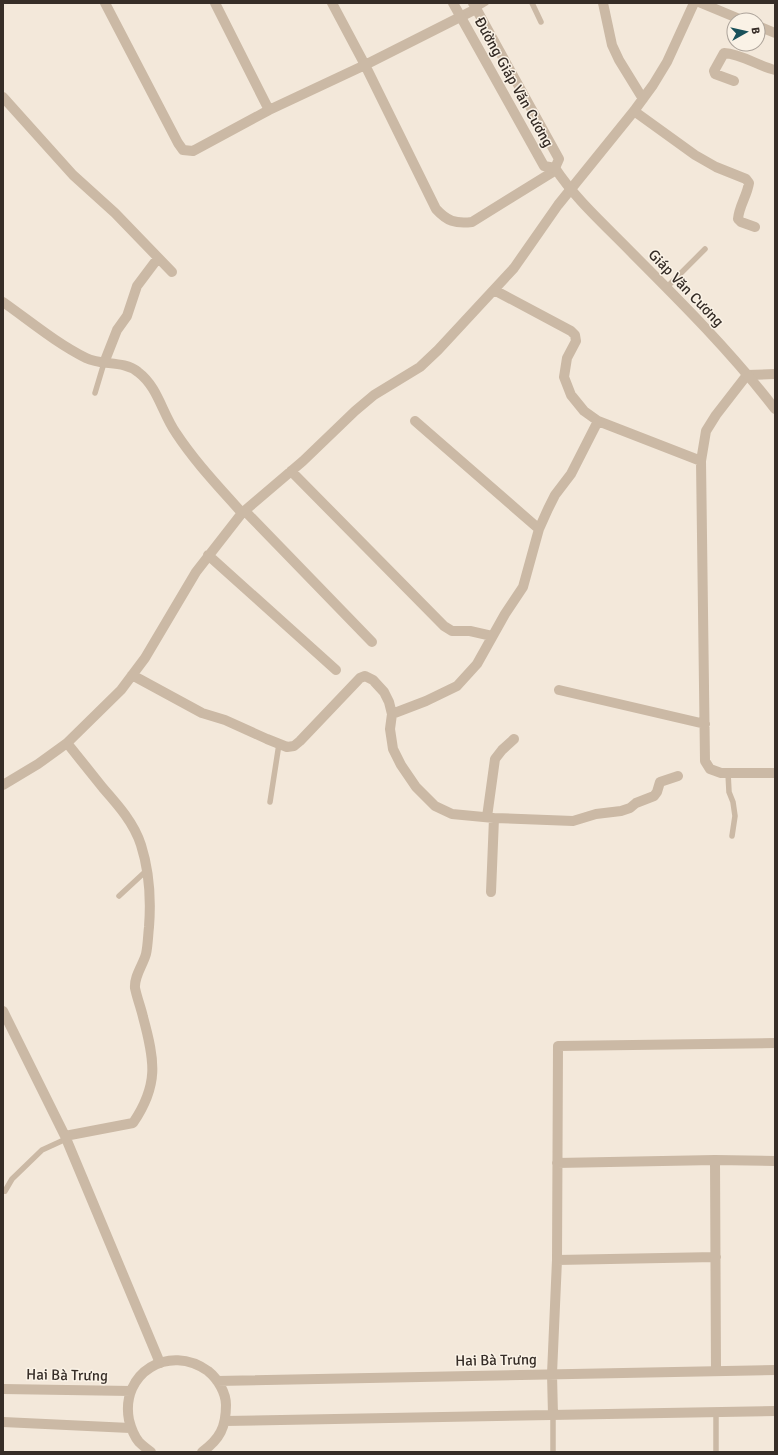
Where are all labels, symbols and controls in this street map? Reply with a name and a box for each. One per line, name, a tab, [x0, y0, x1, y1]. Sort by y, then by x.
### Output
north arrow	[726, 12, 766, 52]
street label: Đường Giáp Văn Cương	[471, 14, 557, 150]
text: B	[749, 26, 762, 35]
street label: Giáp Văn Cương	[644, 245, 728, 331]
street label: Hai Bà Trưng	[455, 1350, 537, 1370]
street label: Hai Bà Trưng	[26, 1365, 108, 1385]

